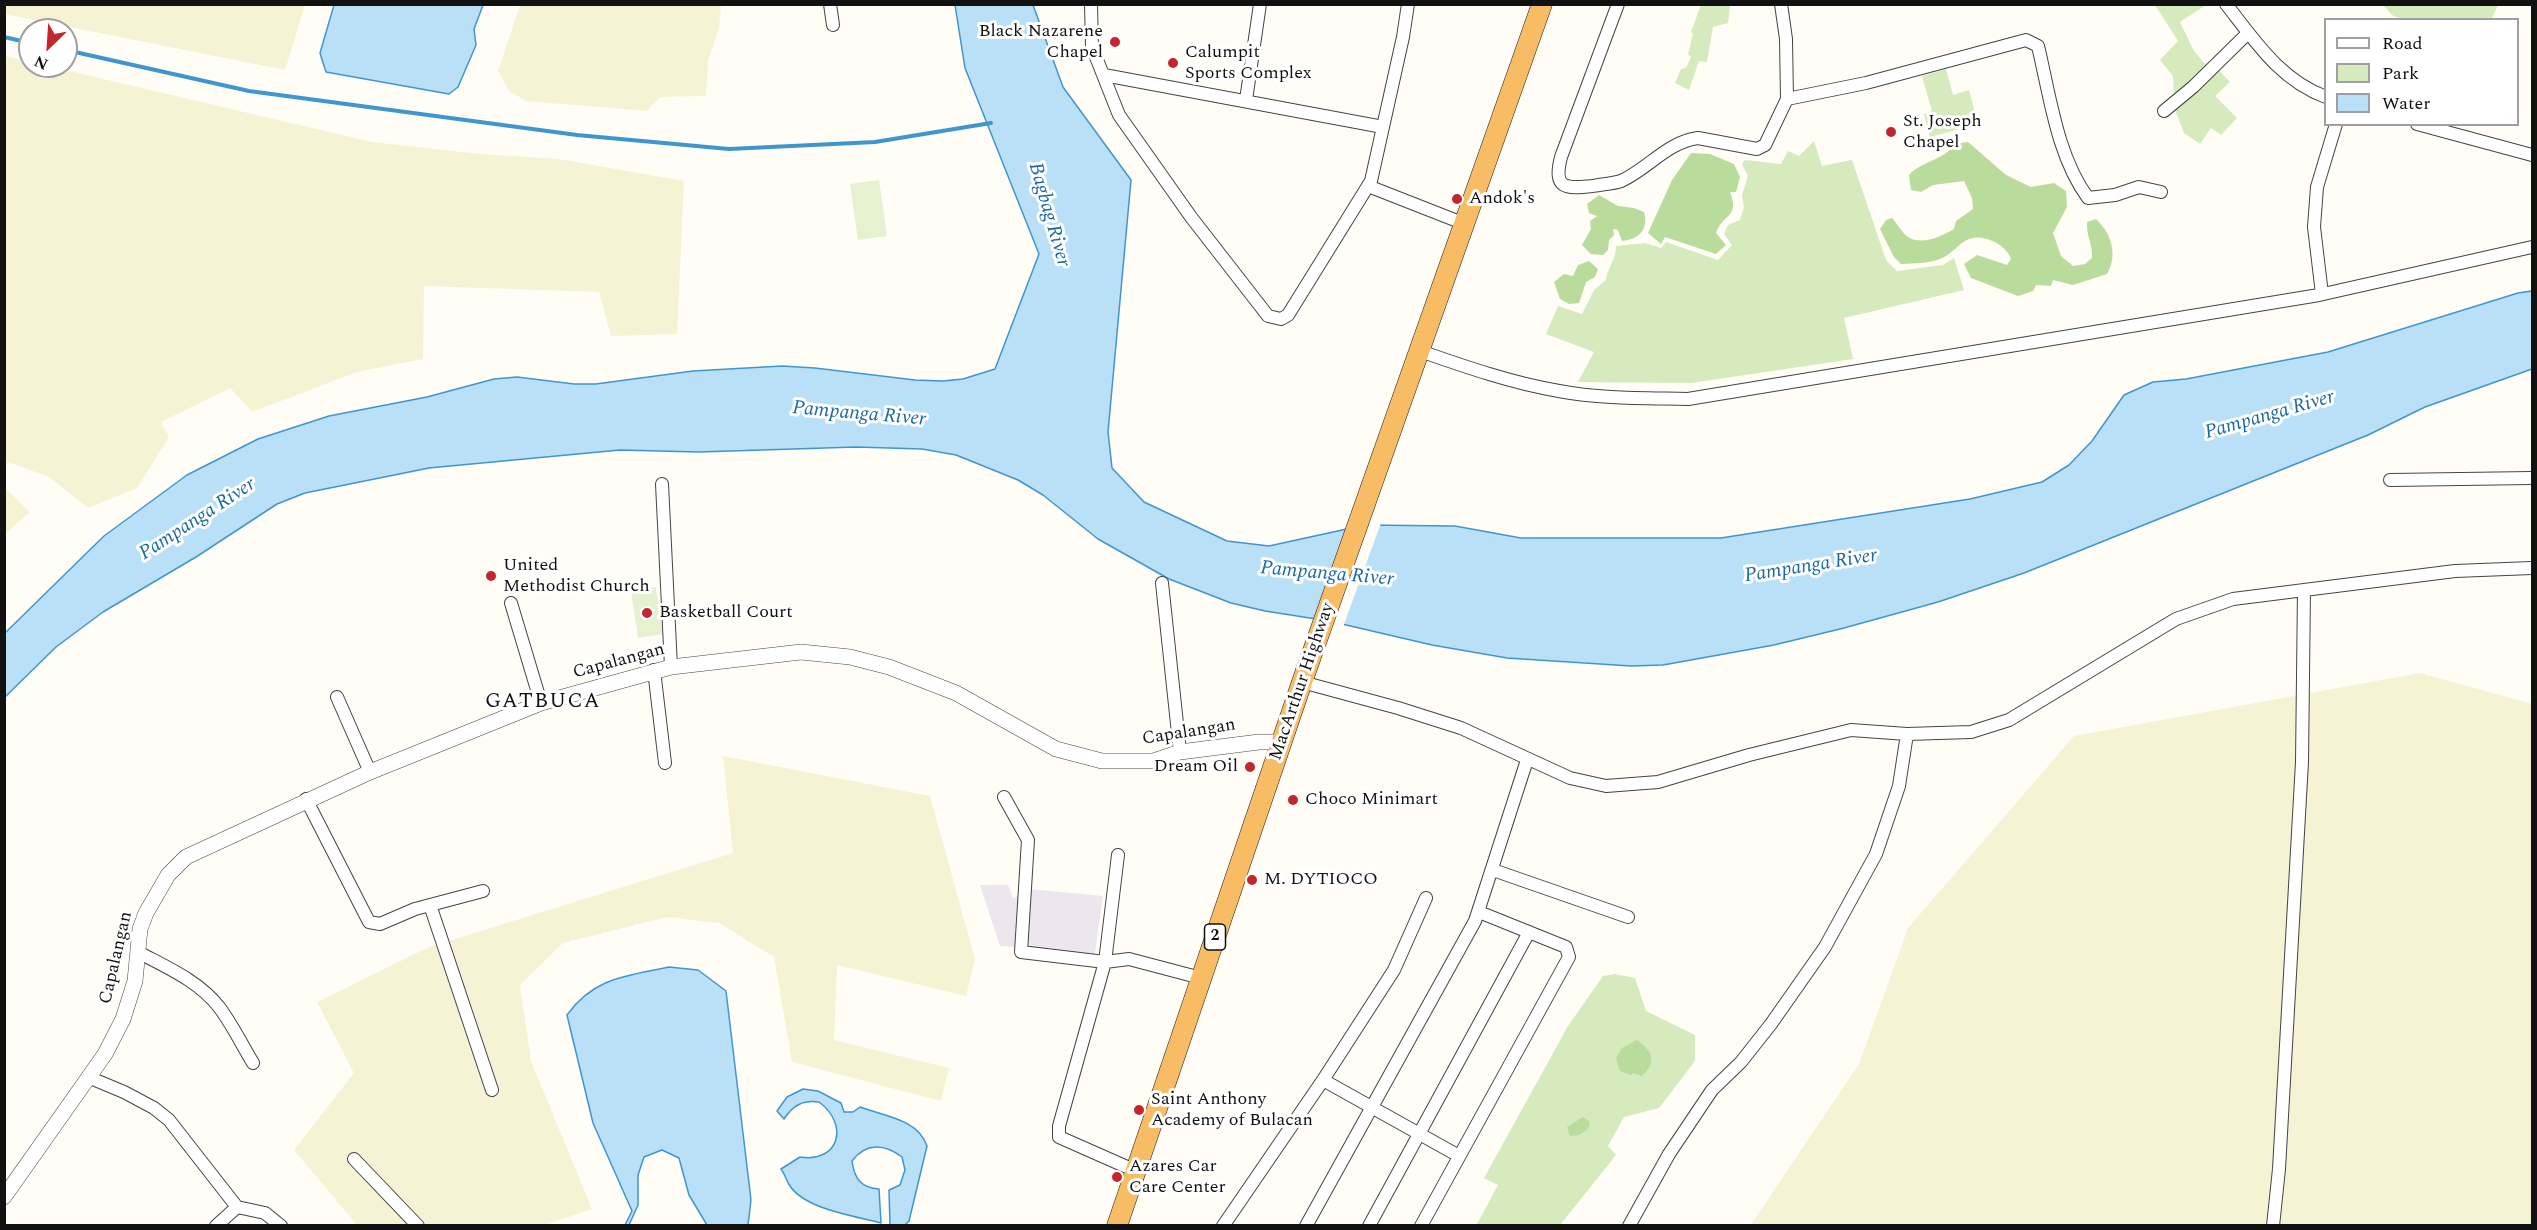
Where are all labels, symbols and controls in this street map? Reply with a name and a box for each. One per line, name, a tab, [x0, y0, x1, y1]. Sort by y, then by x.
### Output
north arrow	[18, 18, 78, 78]
legend	[2324, 18, 2519, 126]
place label: Black Nazarene Chapel	[979, 21, 1103, 63]
text: Road	[2382, 30, 2423, 57]
marker: Black Nazarene Chapel	[1108, 35, 1122, 49]
place label: Calumpit Sports Complex	[1185, 42, 1312, 84]
text: N	[30, 49, 52, 76]
marker: Calumpit Sports Complex	[1166, 56, 1180, 70]
text: Park	[2382, 60, 2419, 87]
text: Water	[2382, 90, 2430, 117]
place label: St. Joseph Chapel	[1903, 111, 1982, 154]
marker: St. Joseph Chapel	[1884, 125, 1898, 139]
water label: Bagbag River	[1022, 160, 1074, 270]
place label: Andok's	[1469, 188, 1535, 210]
marker: Andok's	[1450, 192, 1464, 206]
water label: Pampanga River	[2202, 386, 2338, 446]
water label: Pampanga River	[791, 397, 927, 433]
water label: Pampanga River	[135, 473, 261, 567]
water label: Pampanga River	[1743, 545, 1879, 589]
place label: United Methodist Church	[503, 555, 650, 598]
water label: Pampanga River	[1259, 557, 1395, 593]
marker: United Methodist Church	[484, 569, 498, 583]
street label: MacArthur Highway	[1266, 600, 1340, 764]
place label: Basketball Court	[659, 602, 793, 624]
marker: Basketball Court	[640, 606, 654, 620]
street label: Capalangan	[571, 639, 667, 685]
district label: GATBUCA	[485, 690, 601, 716]
street label: Capalangan	[1141, 715, 1237, 751]
place label: Dream Oil	[1154, 756, 1238, 778]
marker: Dream Oil	[1243, 760, 1257, 774]
place label: Choco Minimart	[1305, 789, 1438, 811]
marker: Choco Minimart	[1286, 793, 1300, 807]
place label: M. DYTIOCO	[1264, 869, 1378, 891]
marker: M. DYTIOCO	[1245, 873, 1259, 887]
street label: Capalangan	[96, 910, 138, 1006]
road number: 2	[1204, 924, 1226, 950]
place label: Saint Anthony Academy of Bulacan	[1151, 1089, 1313, 1132]
marker: Saint Anthony Academy of Bulacan	[1132, 1103, 1146, 1117]
place label: Azares Car Care Center	[1129, 1156, 1226, 1198]
marker: Azares Car Care Center	[1110, 1170, 1124, 1184]

